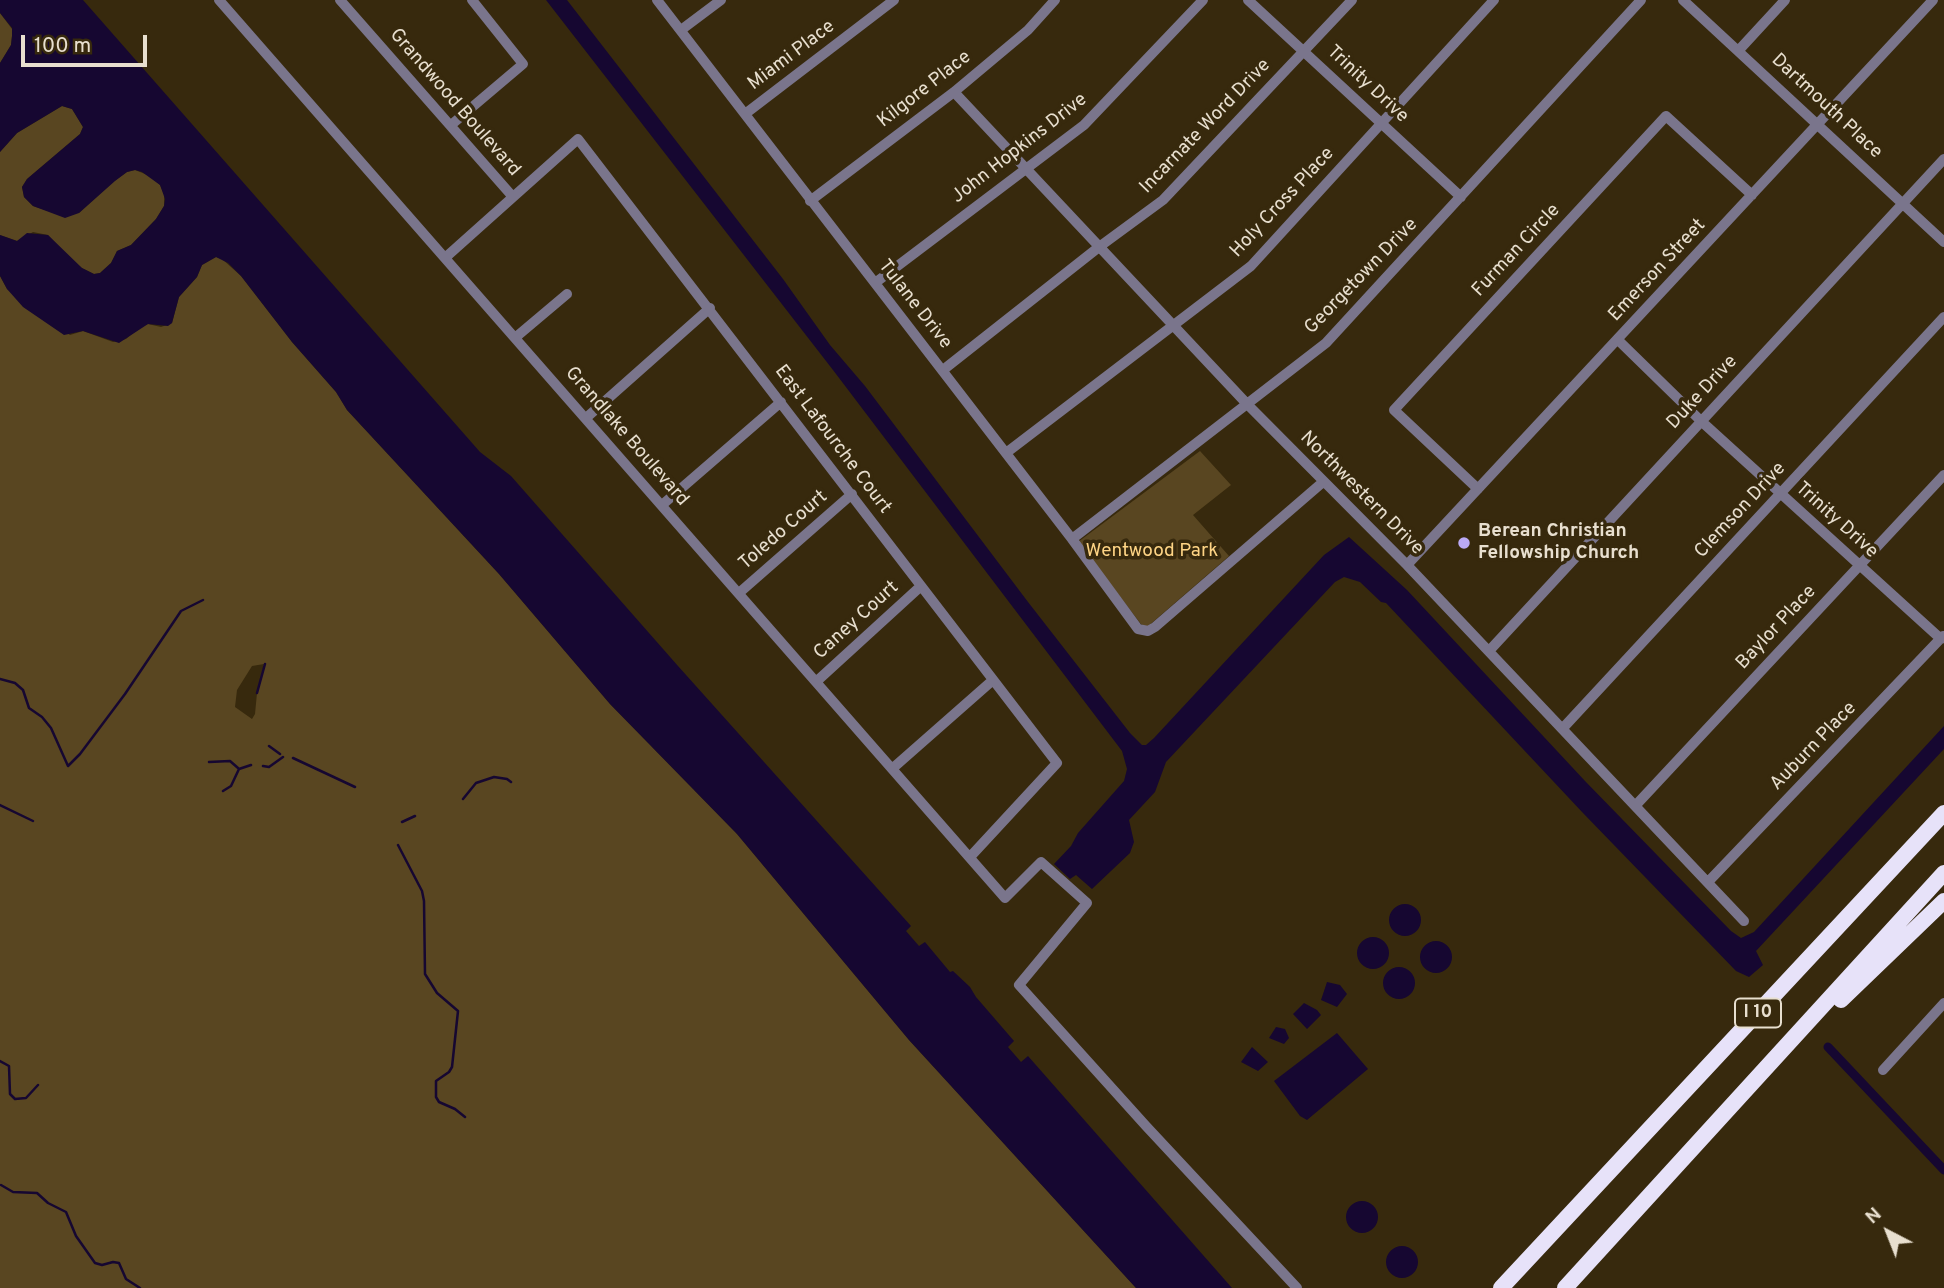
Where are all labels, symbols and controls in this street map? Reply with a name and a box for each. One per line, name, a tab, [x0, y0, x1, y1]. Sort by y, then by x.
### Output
street label: Miami Place	[744, 16, 840, 96]
scale bar	[24, 21, 150, 65]
street label: Grandwood Boulevard	[384, 24, 524, 182]
text: 100 m	[34, 33, 91, 60]
street label: Trinity Drive	[1321, 41, 1413, 129]
street label: Kilgore Place	[874, 46, 976, 134]
street label: Dartmouth Place	[1766, 50, 1886, 164]
street label: Incarnate Word Drive	[1136, 55, 1276, 199]
street label: John Hopkins Drive	[948, 89, 1092, 209]
street label: Holy Cross Place	[1226, 143, 1340, 263]
street label: Furman Circle	[1468, 200, 1566, 302]
street label: Georgetown Drive	[1301, 214, 1423, 340]
street label: Emerson Street	[1605, 215, 1711, 327]
street label: Tulane Drive	[872, 256, 956, 354]
street label: Duke Drive	[1663, 351, 1743, 435]
street label: East Lafourche Court	[769, 361, 895, 519]
street label: Grandlake Boulevard	[559, 363, 693, 511]
street label: Northwestern Drive	[1294, 427, 1428, 561]
street label: Clemson Drive	[1691, 458, 1791, 564]
street label: Trinity Drive	[1790, 478, 1882, 564]
street label: Toledo Court	[735, 486, 833, 576]
place label: Berean Christian Fellowship Church	[1478, 521, 1639, 565]
marker: Berean Christian Fellowship Church	[1456, 535, 1472, 551]
park label: Wentwood Park	[1086, 541, 1218, 563]
street label: Caney Court	[810, 577, 904, 665]
street label: Baylor Place	[1732, 581, 1822, 675]
street label: Auburn Place	[1766, 698, 1862, 796]
road number: I 10	[1735, 998, 1781, 1028]
north arrow	[1853, 1197, 1923, 1267]
text: N	[1861, 1203, 1887, 1230]

